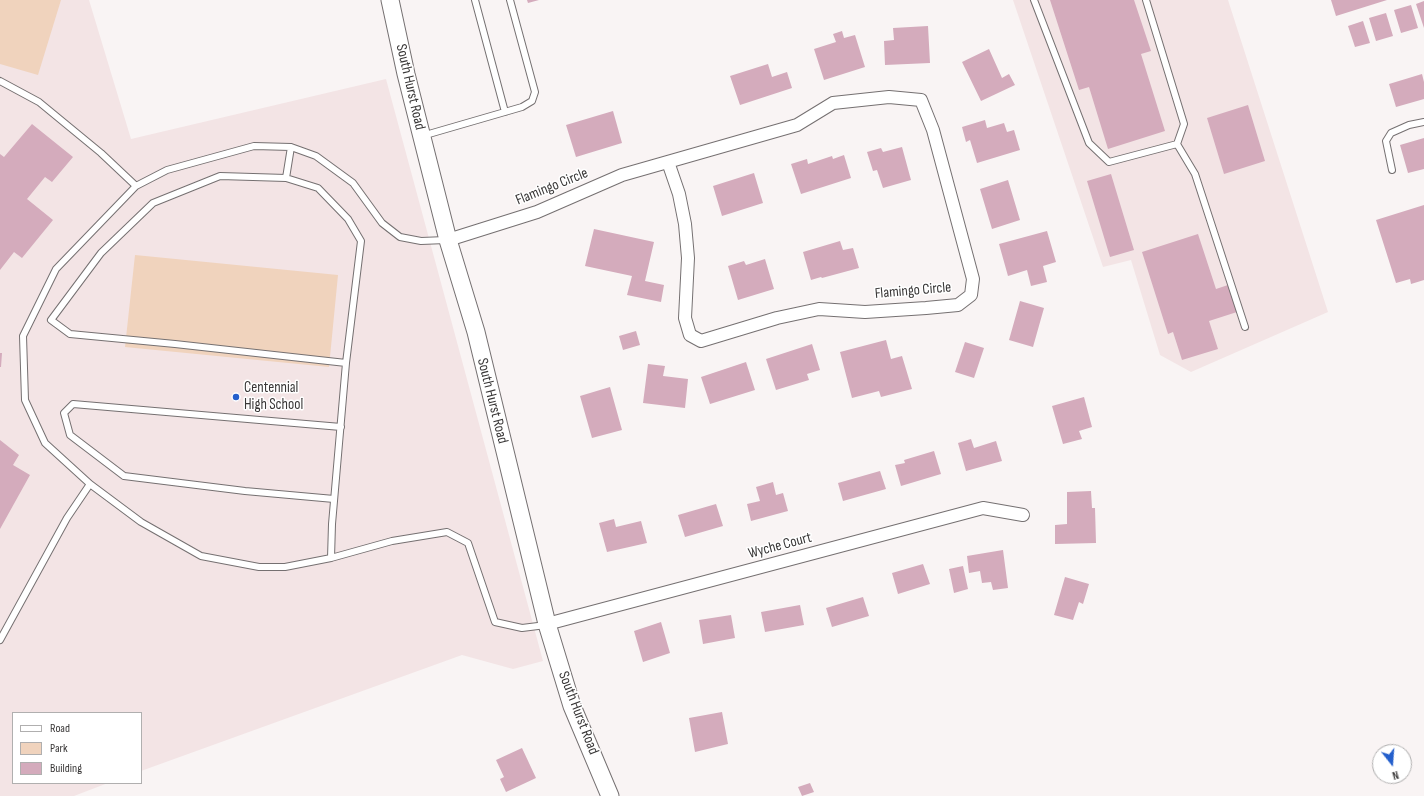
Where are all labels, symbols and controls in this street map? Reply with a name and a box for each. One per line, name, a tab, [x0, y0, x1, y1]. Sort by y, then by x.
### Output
street label: South Hurst Road	[391, 42, 429, 132]
street label: Flamingo Circle	[513, 164, 591, 210]
street label: Flamingo Circle	[874, 279, 952, 303]
street label: South Hurst Road	[473, 356, 511, 446]
place label: Centennial High School	[244, 379, 303, 414]
marker: Centennial High School	[231, 392, 241, 402]
street label: Wyche Court	[746, 529, 814, 563]
street label: South Hurst Road	[554, 669, 602, 757]
legend	[12, 712, 142, 784]
text: Road	[50, 721, 70, 736]
text: Park	[50, 741, 68, 756]
north arrow	[1372, 744, 1412, 784]
text: Building	[50, 761, 82, 776]
text: N	[1391, 768, 1400, 782]

